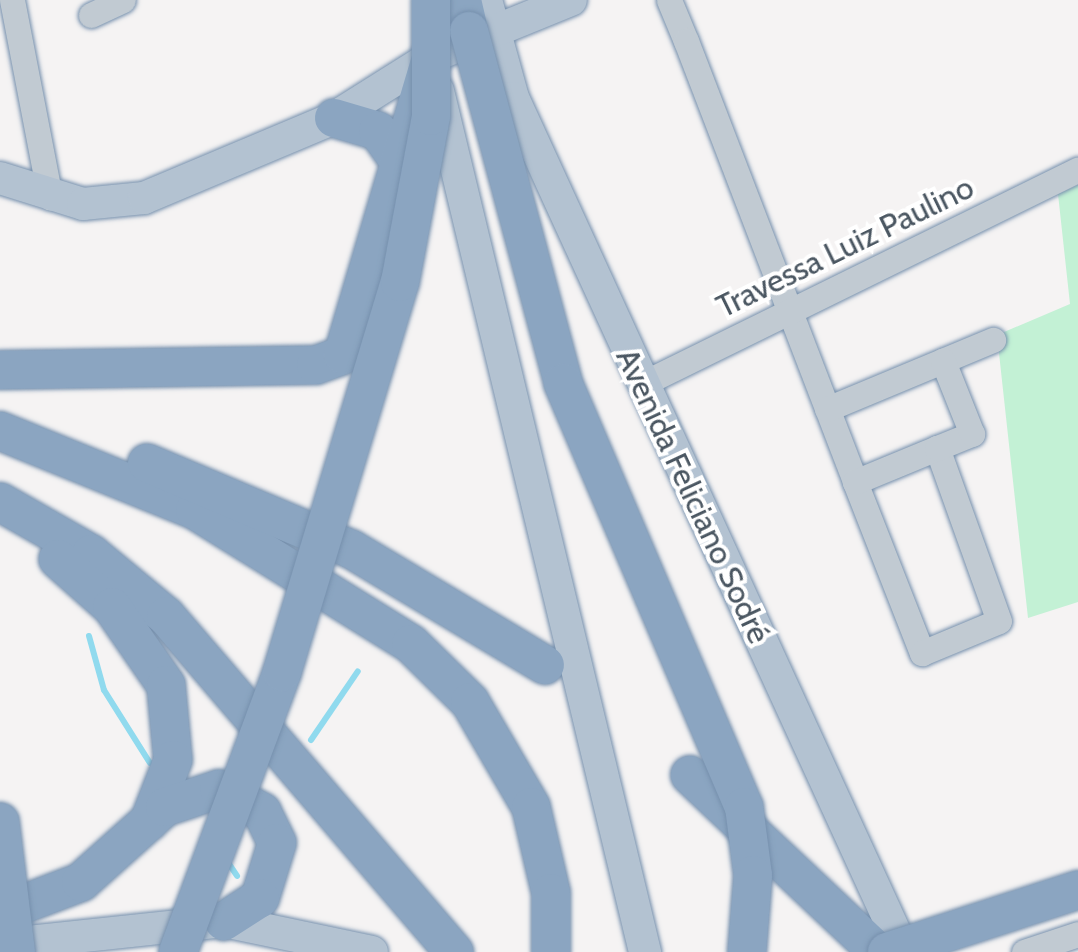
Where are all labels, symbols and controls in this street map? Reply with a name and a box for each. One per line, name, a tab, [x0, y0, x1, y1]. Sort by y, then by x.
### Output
street label: Travessa Luiz Paulino	[710, 168, 980, 326]
street label: Avenida Feliciano Sodré	[608, 342, 778, 650]

